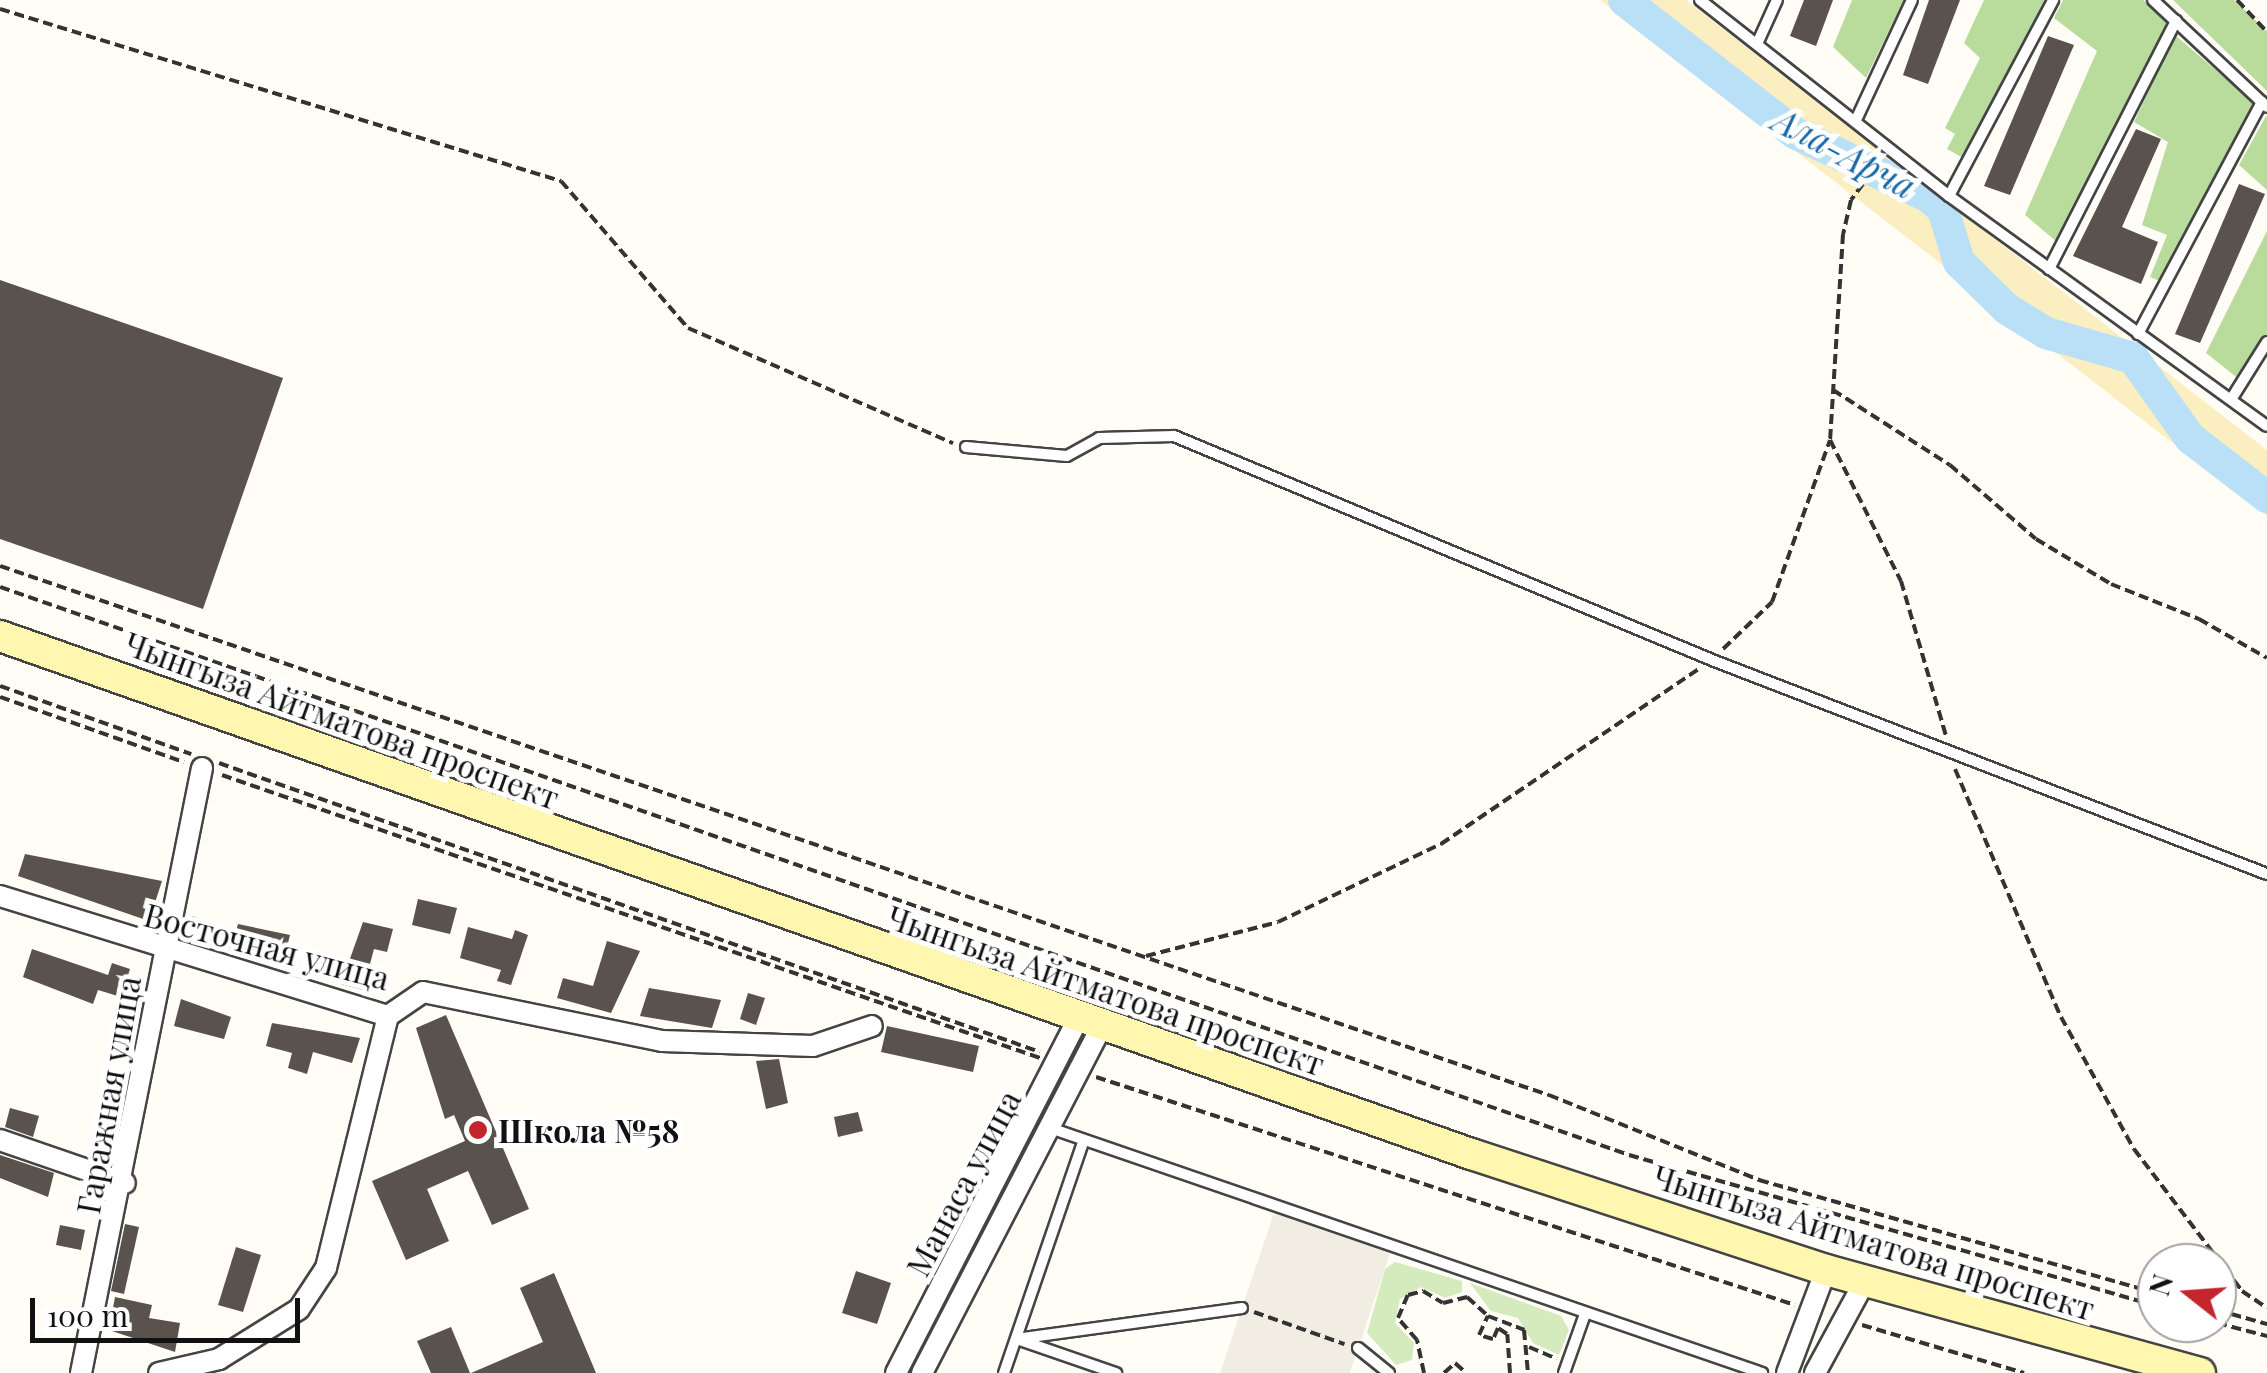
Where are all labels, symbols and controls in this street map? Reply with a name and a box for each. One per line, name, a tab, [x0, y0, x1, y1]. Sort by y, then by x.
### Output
water label: Ала-Арча	[1767, 97, 1923, 207]
street label: Чынгыза Айтматова проспект	[120, 623, 564, 817]
street label: Восточная улица	[140, 895, 394, 997]
street label: Чынгыза Айтматова проспект	[882, 897, 1330, 1083]
street label: Гаражная улица	[68, 973, 148, 1217]
street label: Манаса улица	[898, 1083, 1028, 1283]
place label: Школа №58	[498, 1111, 679, 1149]
marker: Школа №58	[467, 1119, 489, 1141]
street label: Чынгыза Айтматова проспект	[1649, 1156, 2099, 1328]
north arrow	[2137, 1243, 2237, 1343]
text: N	[2139, 1270, 2180, 1300]
scale bar	[35, 1278, 305, 1340]
text: 100 m	[47, 1295, 128, 1335]

